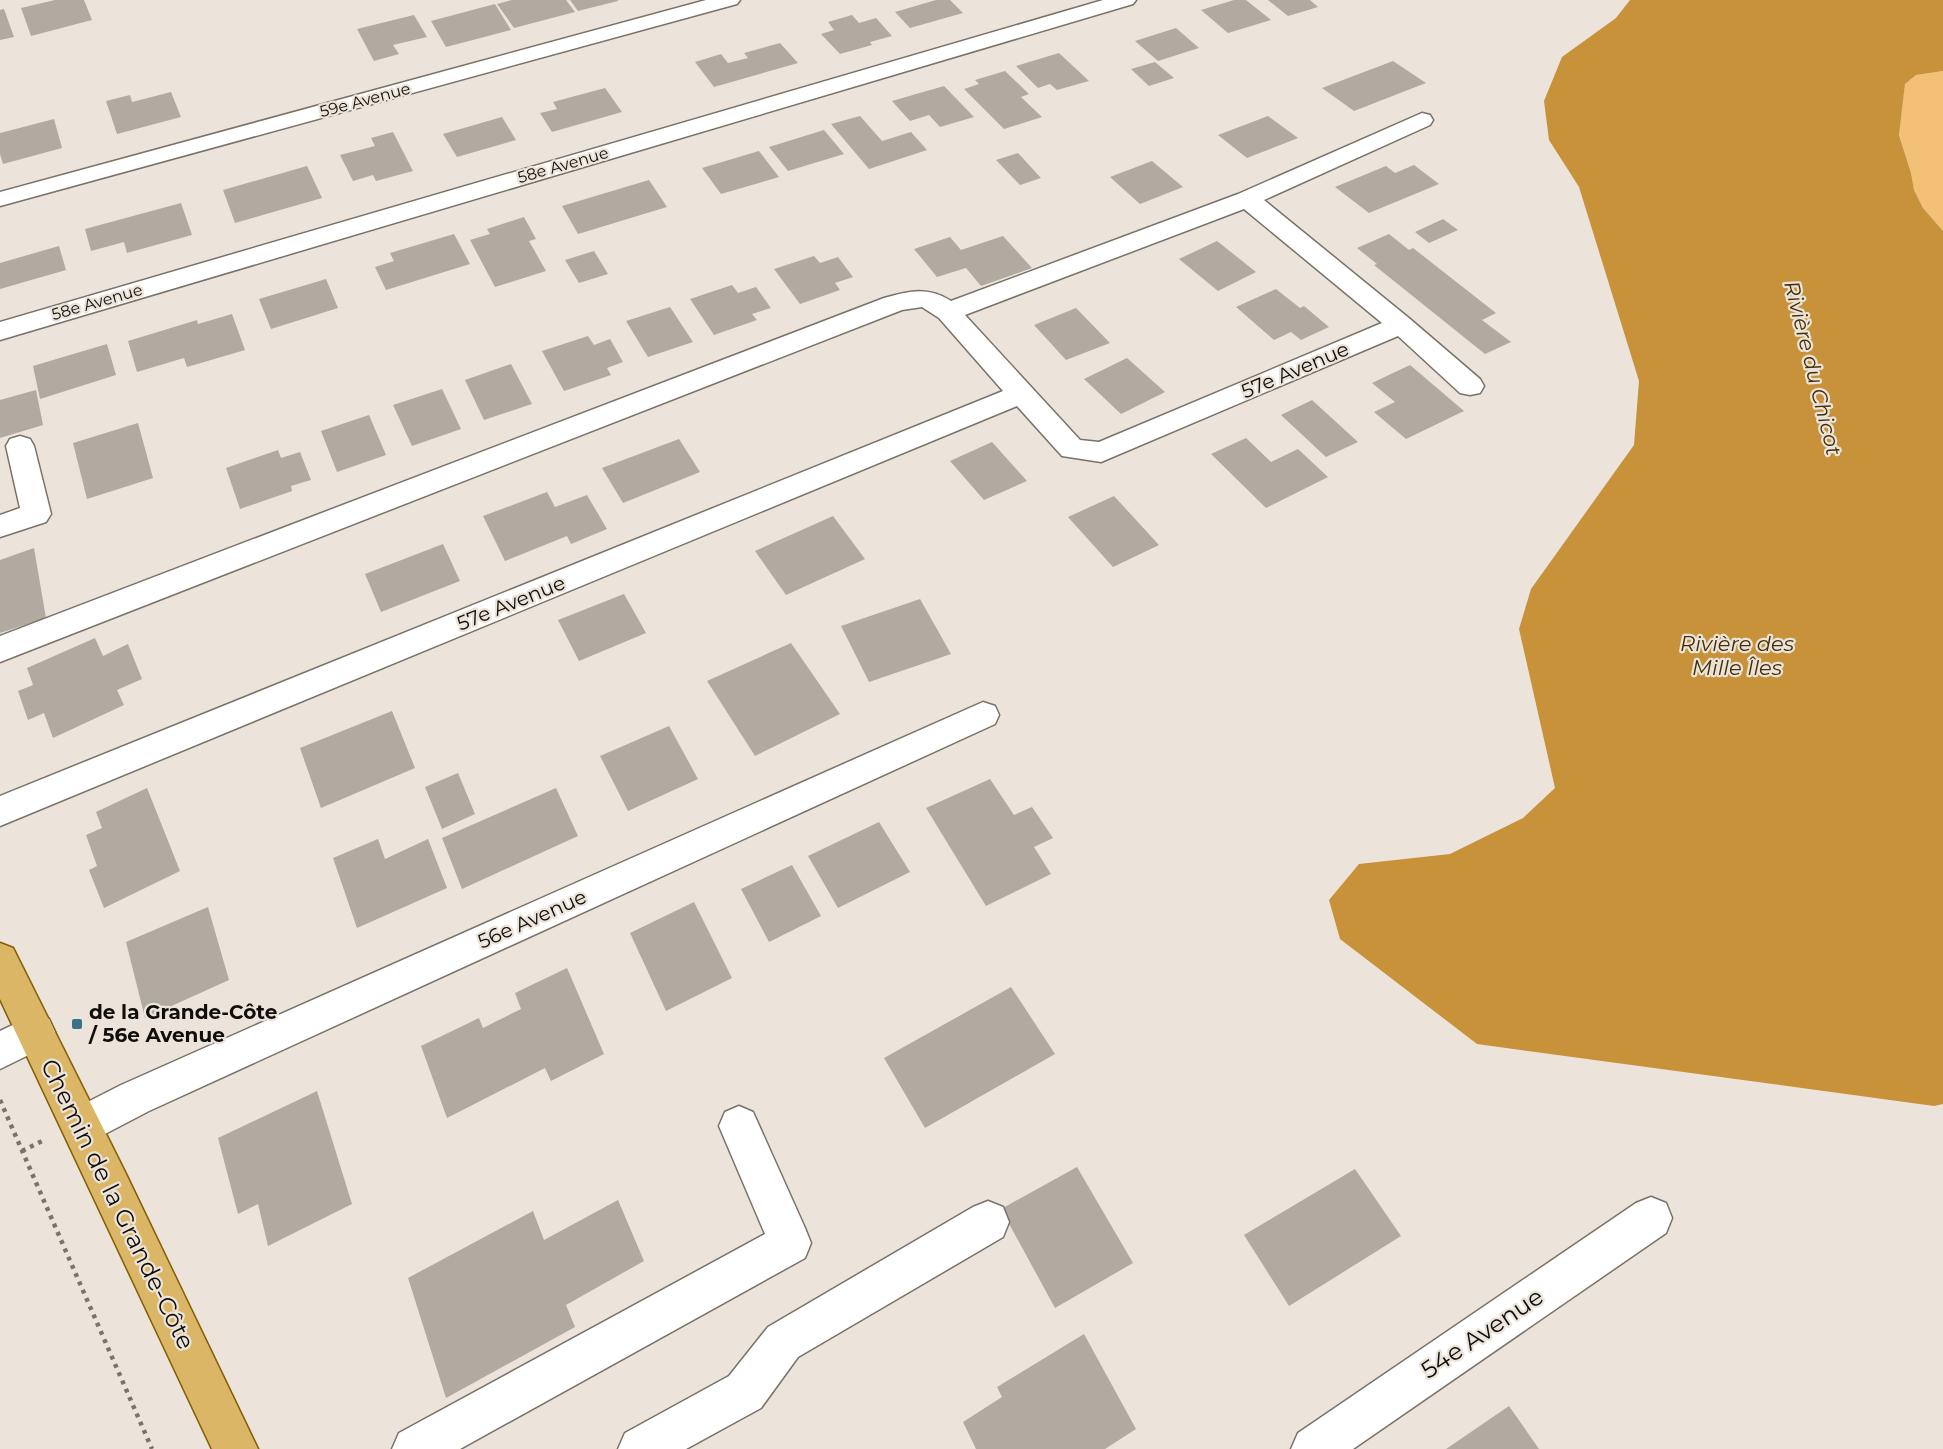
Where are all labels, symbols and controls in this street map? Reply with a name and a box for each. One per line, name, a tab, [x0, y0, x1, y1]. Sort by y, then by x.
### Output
street label: 59e Avenue	[318, 79, 412, 121]
street label: 58e Avenue	[515, 143, 611, 187]
water label: Rivière du Chicot	[1779, 278, 1847, 458]
street label: 58e Avenue	[49, 280, 145, 324]
street label: 57e Avenue	[1238, 337, 1352, 403]
street label: 57e Avenue	[453, 570, 569, 636]
water label: Rivière des Mille Îles	[1680, 631, 1794, 680]
street label: 56e Avenue	[474, 884, 590, 954]
place label: de la Grande-Côte / 56e Avenue	[88, 1000, 277, 1047]
marker: de la Grande-Côte / 56e Avenue	[70, 1017, 84, 1031]
street label: Chemin de la Grande-Côte	[35, 1054, 201, 1354]
street label: 54e Avenue	[1415, 1282, 1549, 1384]

